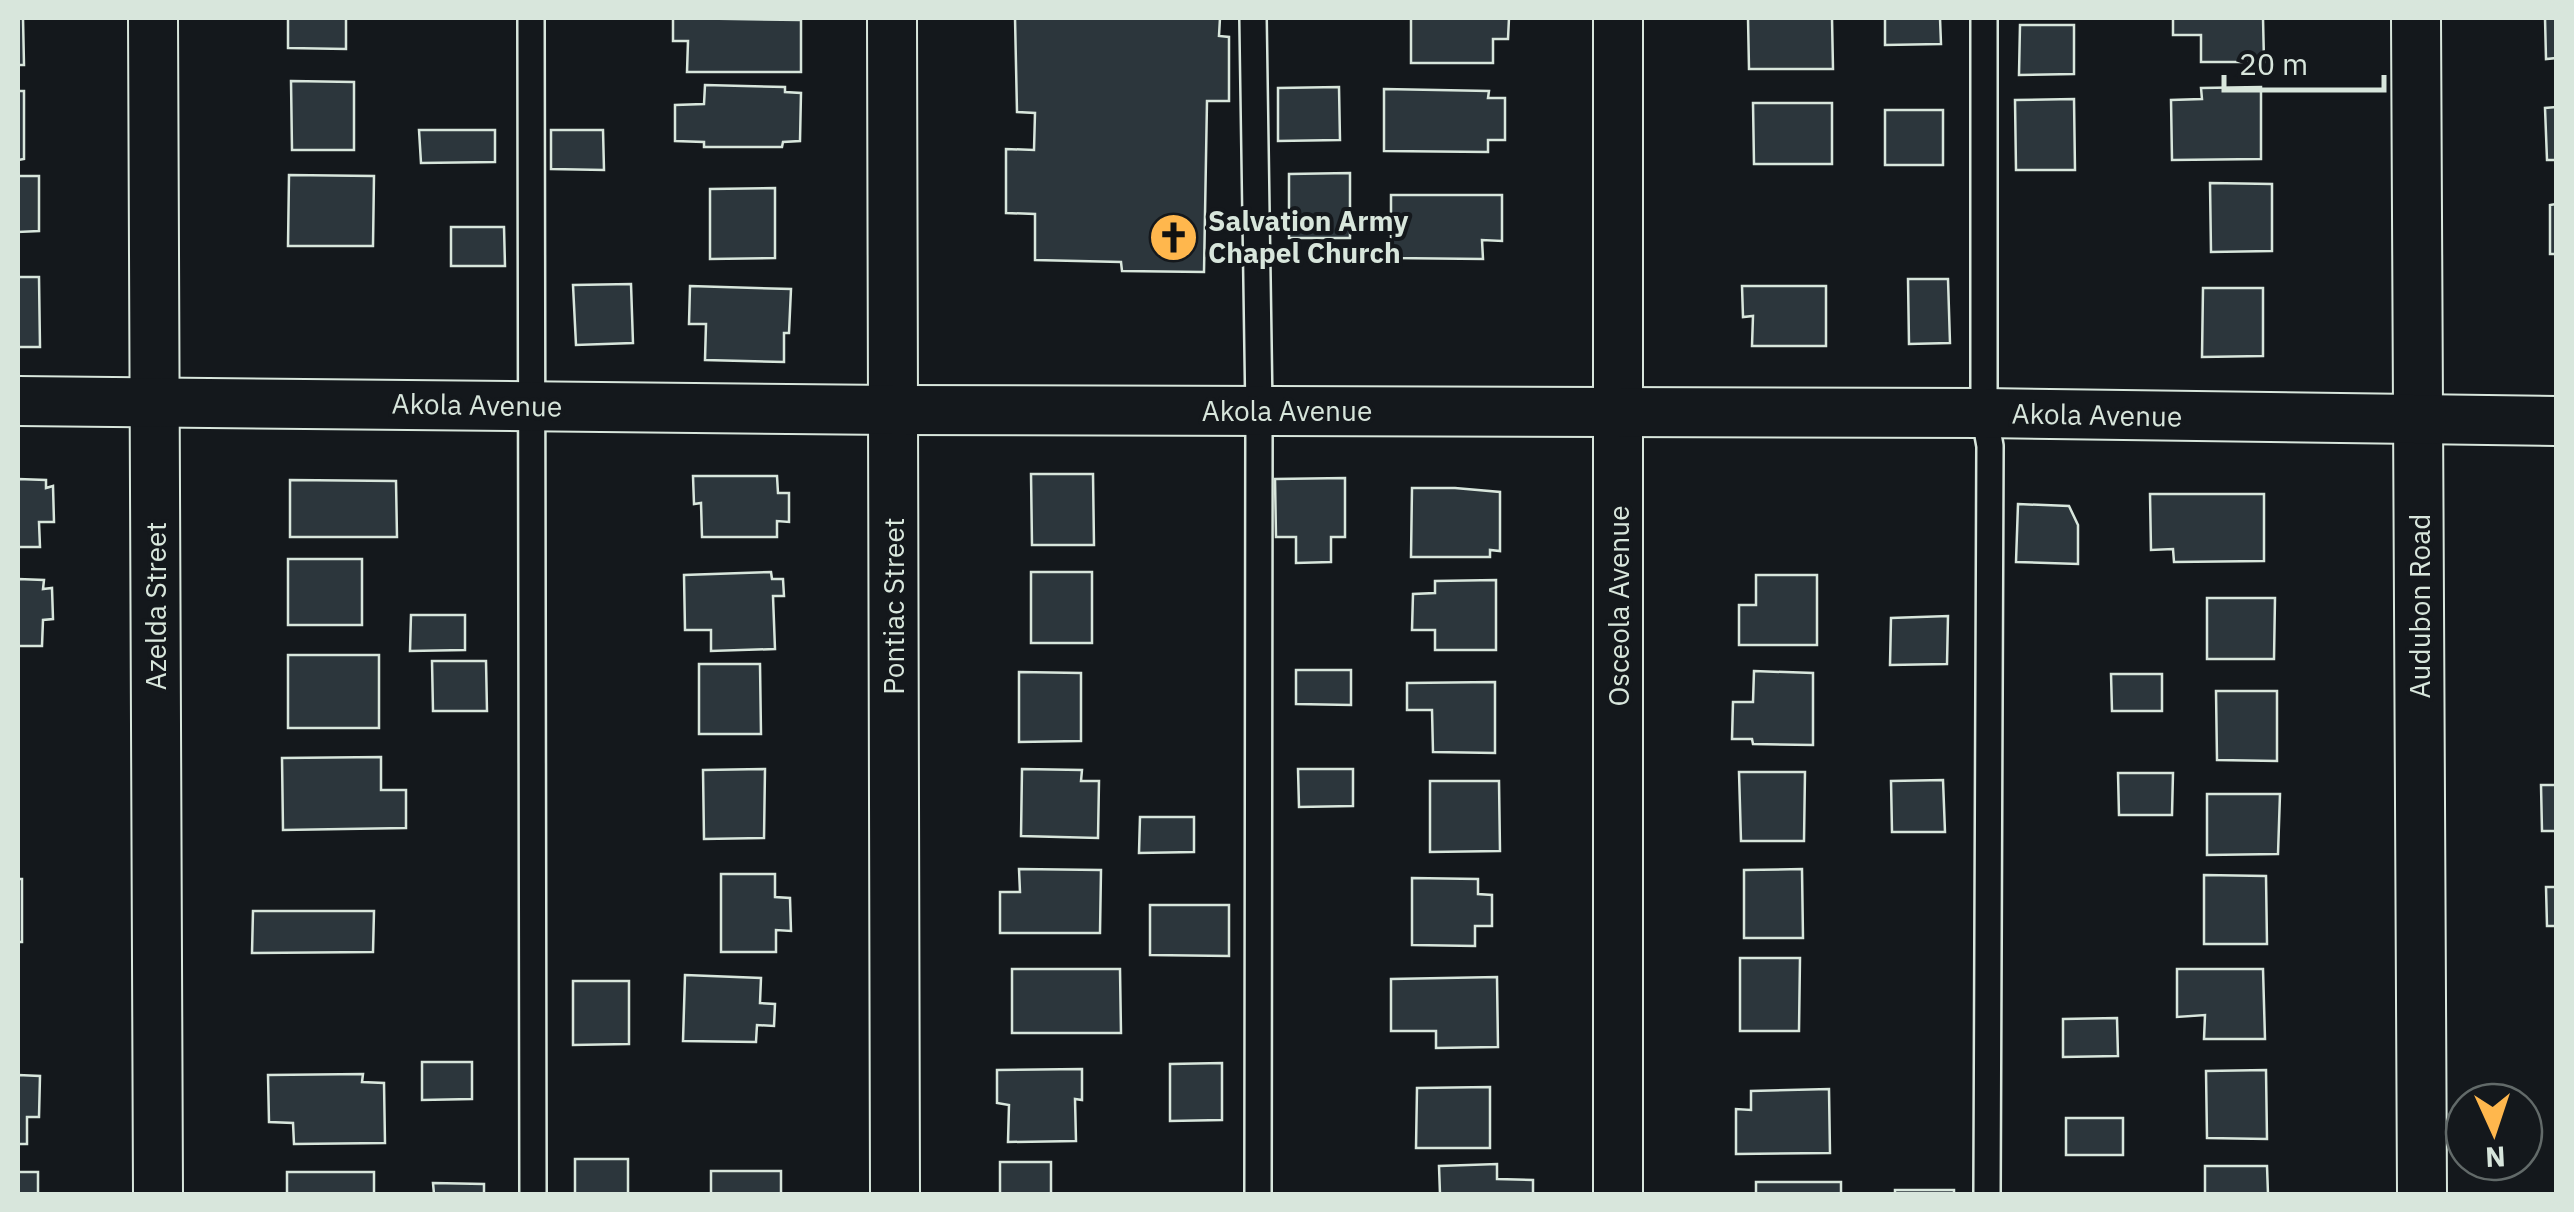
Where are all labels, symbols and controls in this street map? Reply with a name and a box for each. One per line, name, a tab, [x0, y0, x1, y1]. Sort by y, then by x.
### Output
scale bar	[2224, 30, 2384, 92]
text: 20 m	[2239, 44, 2308, 83]
place label: Salvation Army Chapel Church	[1208, 202, 1408, 271]
church icon: Salvation Army Chapel Church	[1147, 211, 1199, 263]
street label: Akola Avenue	[391, 385, 563, 424]
street label: Akola Avenue	[1202, 392, 1372, 429]
street label: Akola Avenue	[2011, 395, 2183, 434]
street label: Osceola Avenue	[1600, 505, 1637, 707]
street label: Audubon Road	[2401, 514, 2438, 698]
street label: Pontiac Street	[875, 517, 912, 695]
street label: Azelda Street	[137, 522, 174, 690]
north arrow	[2444, 1082, 2544, 1182]
text: N	[2484, 1138, 2506, 1176]

